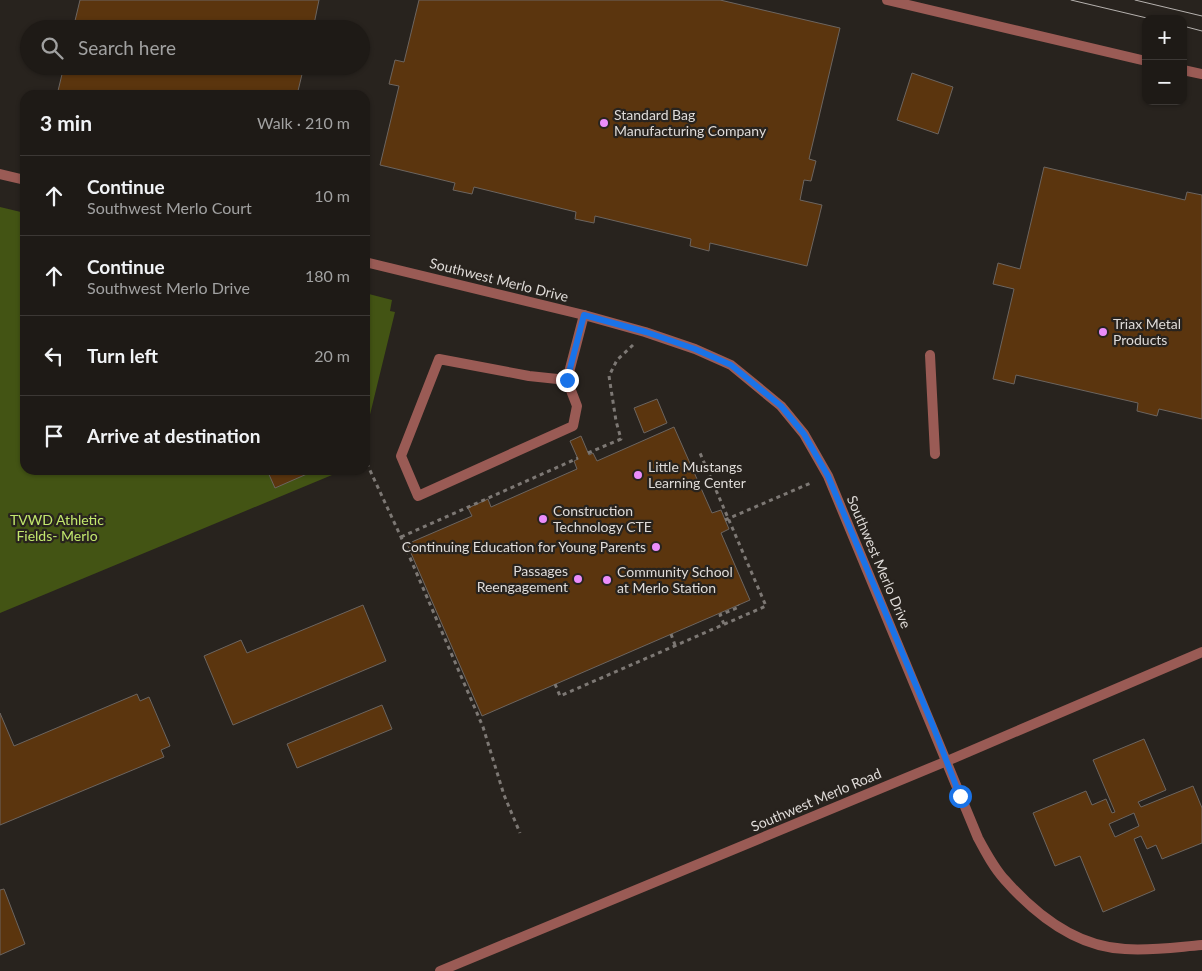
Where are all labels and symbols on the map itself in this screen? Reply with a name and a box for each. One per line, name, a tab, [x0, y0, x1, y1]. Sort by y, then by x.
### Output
place label: Standard Bag Manufacturing Company	[614, 106, 767, 139]
marker: Standard Bag Manufacturing Company	[598, 117, 610, 129]
street label: Southwest Merlo Drive	[428, 254, 570, 305]
place label: Triax Metal Products	[1113, 315, 1181, 348]
marker: Triax Metal Products	[1097, 326, 1109, 338]
route end	[556, 369, 579, 392]
place label: Little Mustangs Learning Center	[648, 458, 746, 491]
marker: Little Mustangs Learning Center	[632, 469, 644, 481]
street label: Southwest Merlo Drive	[844, 493, 915, 631]
place label: Construction Technology CTE	[553, 502, 652, 535]
park label: TVWD Athletic Fields- Merlo	[10, 511, 104, 544]
marker: Construction Technology CTE	[537, 513, 549, 525]
place label: Continuing Education for Young Parents	[402, 538, 646, 555]
marker: Continuing Education for Young Parents	[650, 541, 662, 553]
place label: Passages Reengagement	[477, 562, 568, 595]
place label: Community School at Merlo Station	[617, 563, 733, 596]
marker: Passages Reengagement	[572, 573, 584, 585]
marker: Community School at Merlo Station	[601, 574, 613, 586]
street label: Southwest Merlo Road	[748, 764, 884, 835]
route start	[949, 785, 972, 808]

